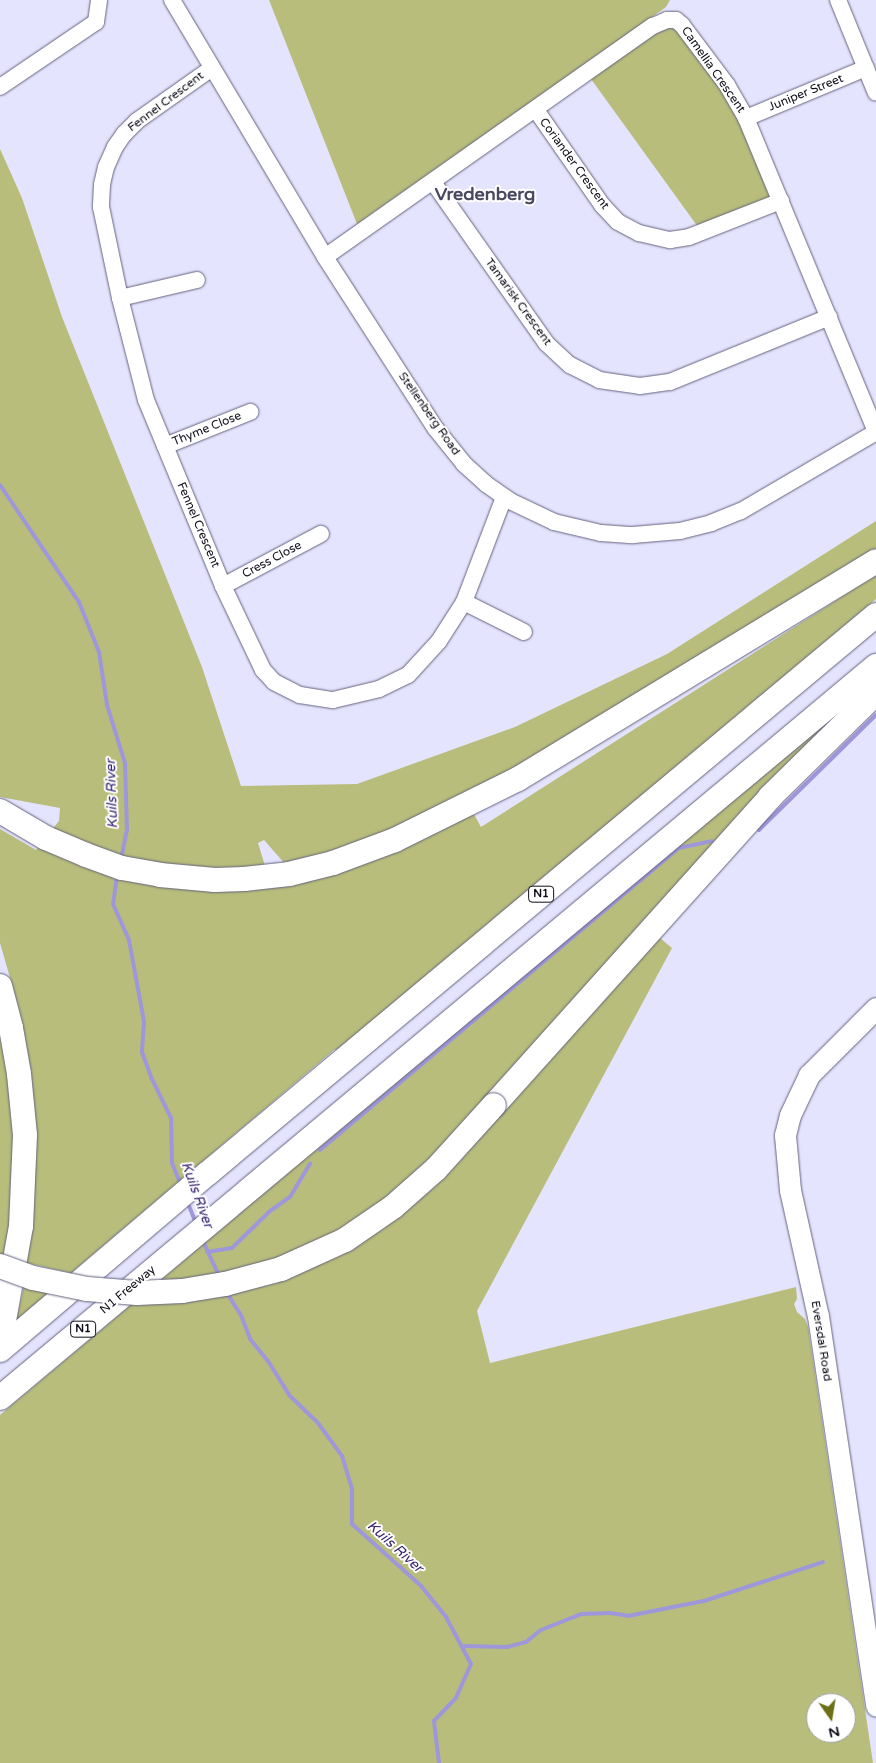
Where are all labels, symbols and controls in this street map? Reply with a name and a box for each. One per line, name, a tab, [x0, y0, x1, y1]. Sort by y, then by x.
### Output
street label: Camellia Crescent	[678, 24, 748, 116]
street label: Fennel Crescent	[125, 69, 207, 135]
street label: Juniper Street	[766, 71, 846, 115]
street label: Coriander Crescent	[536, 116, 612, 212]
district label: Vredenberg	[435, 183, 535, 205]
street label: Tamarisk Crescent	[482, 256, 554, 348]
street label: Stellenberg Road	[395, 370, 463, 458]
street label: Thyme Close	[170, 409, 244, 449]
street label: Fennel Crescent	[174, 480, 222, 570]
street label: Cress Close	[240, 538, 304, 582]
water label: Kuils River	[102, 759, 122, 829]
road number: N1	[527, 886, 555, 902]
water label: Kuils River	[177, 1160, 217, 1230]
street label: N1 Freeway	[97, 1263, 159, 1317]
street label: Eversdal Road	[808, 1300, 834, 1382]
road number: N1	[69, 1320, 97, 1338]
water label: Kuils River	[364, 1518, 426, 1576]
north arrow	[806, 1693, 856, 1743]
text: N	[827, 1723, 842, 1742]

